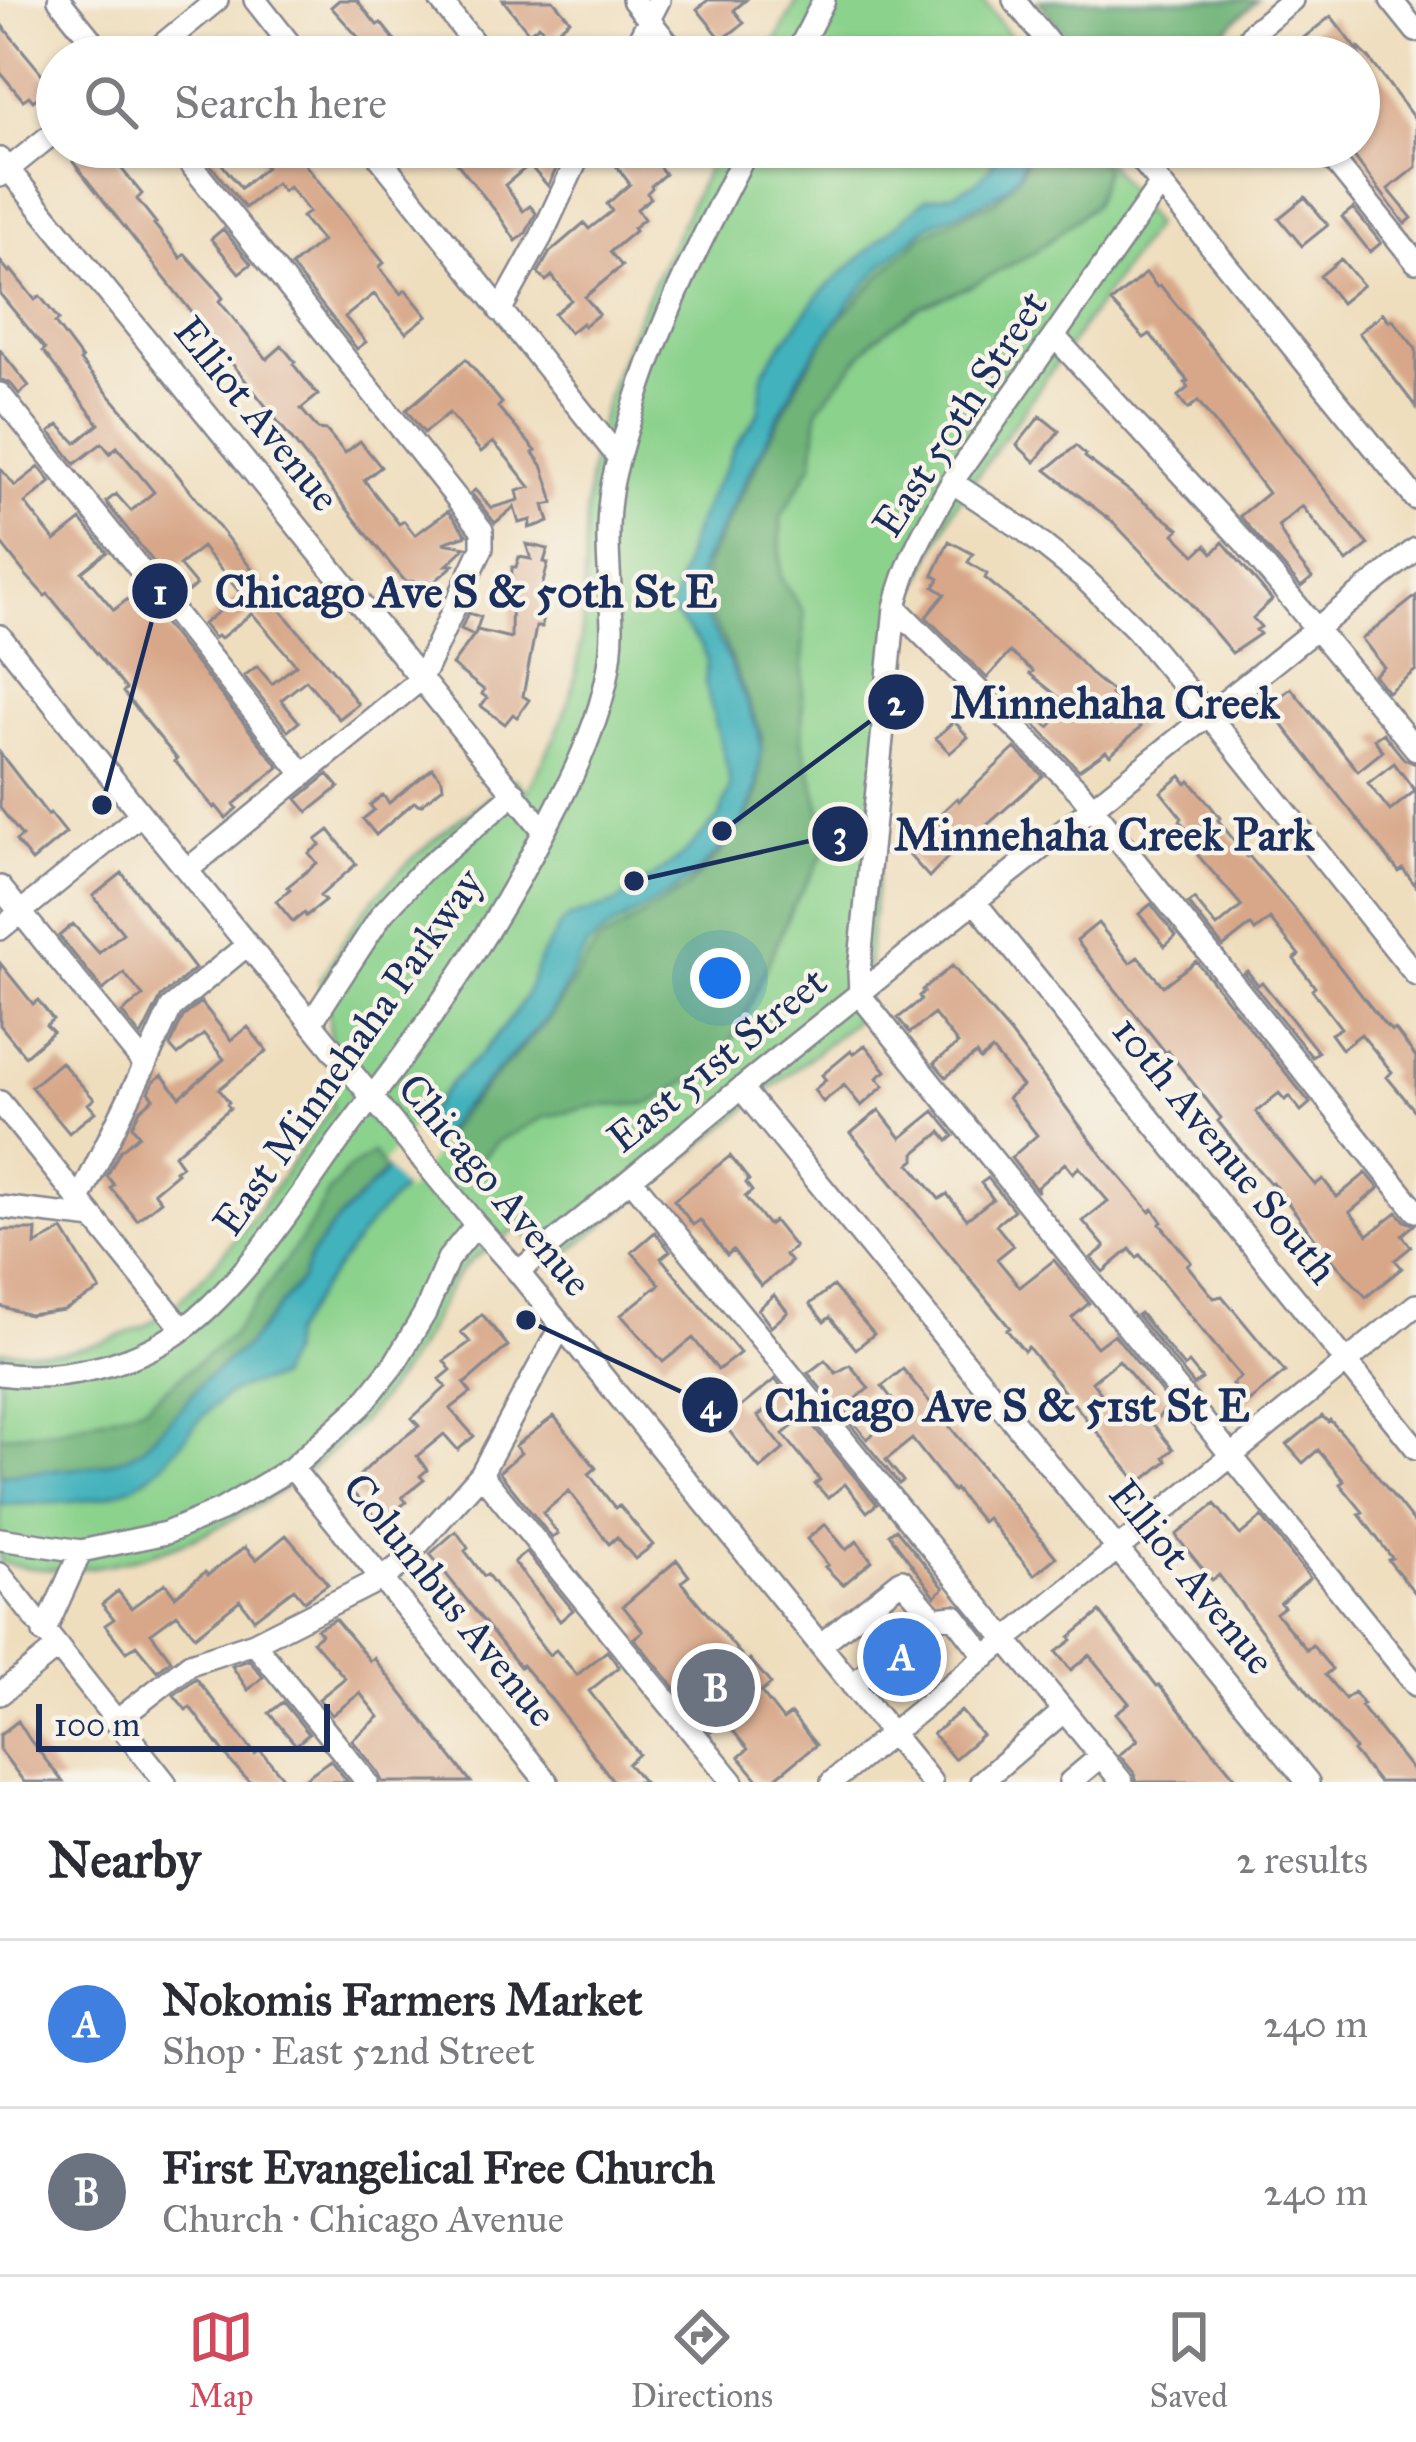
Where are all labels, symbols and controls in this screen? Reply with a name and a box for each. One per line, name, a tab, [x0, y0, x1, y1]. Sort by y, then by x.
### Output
search box	[36, 36, 1380, 168]
icon: search	[78, 69, 144, 135]
text: Search here	[174, 75, 387, 130]
street label: East 50th Street	[861, 281, 1059, 547]
street label: Elliot Avenue	[163, 306, 351, 522]
callout: Chicago Ave S & 50th St E	[130, 551, 741, 632]
text: Chicago Ave S & 50th St E	[215, 564, 717, 619]
text: 1	[153, 570, 167, 614]
callout: Minnehaha Creek	[866, 661, 1304, 742]
text: Minnehaha Creek	[950, 675, 1281, 730]
text: 2	[887, 681, 906, 725]
callout: Minnehaha Creek Park	[810, 793, 1338, 874]
text: Minnehaha Creek Park	[894, 807, 1315, 862]
text: 3	[833, 812, 847, 856]
street label: East Minnehaha Parkway	[202, 857, 495, 1246]
your location	[690, 948, 750, 1008]
street label: East 51st Street	[597, 956, 837, 1164]
street label: 10th Avenue South	[1101, 1006, 1349, 1294]
street label: Chicago Avenue	[387, 1063, 603, 1307]
callout: Chicago Ave S & 51st St E	[680, 1365, 1273, 1446]
text: Chicago Ave S & 51st St E	[764, 1378, 1250, 1433]
text: 4	[700, 1384, 722, 1428]
street label: Columbus Avenue	[332, 1463, 568, 1737]
street label: Elliot Avenue	[1098, 1469, 1286, 1685]
pin: A	[863, 1612, 941, 1702]
pin: B	[677, 1643, 755, 1733]
scale bar	[36, 1698, 330, 1751]
text: 100 m	[54, 1705, 140, 1745]
text: Nearby	[48, 1829, 200, 1891]
text: 2 results	[1236, 1836, 1368, 1884]
text: Nokomis Farmers Market	[162, 1972, 642, 2027]
text: A	[74, 2000, 100, 2048]
text: 240 m	[1263, 2000, 1368, 2048]
text: Shop · East 52nd Street	[162, 2027, 535, 2075]
text: First Evangelical Free Church	[162, 2140, 715, 2195]
text: B	[74, 2168, 100, 2216]
text: 240 m	[1263, 2168, 1368, 2216]
text: Church · Chicago Avenue	[162, 2195, 564, 2243]
tab: Map	[188, 2304, 254, 2416]
tab: Directions	[631, 2304, 773, 2416]
tab: Saved	[1149, 2304, 1228, 2416]

